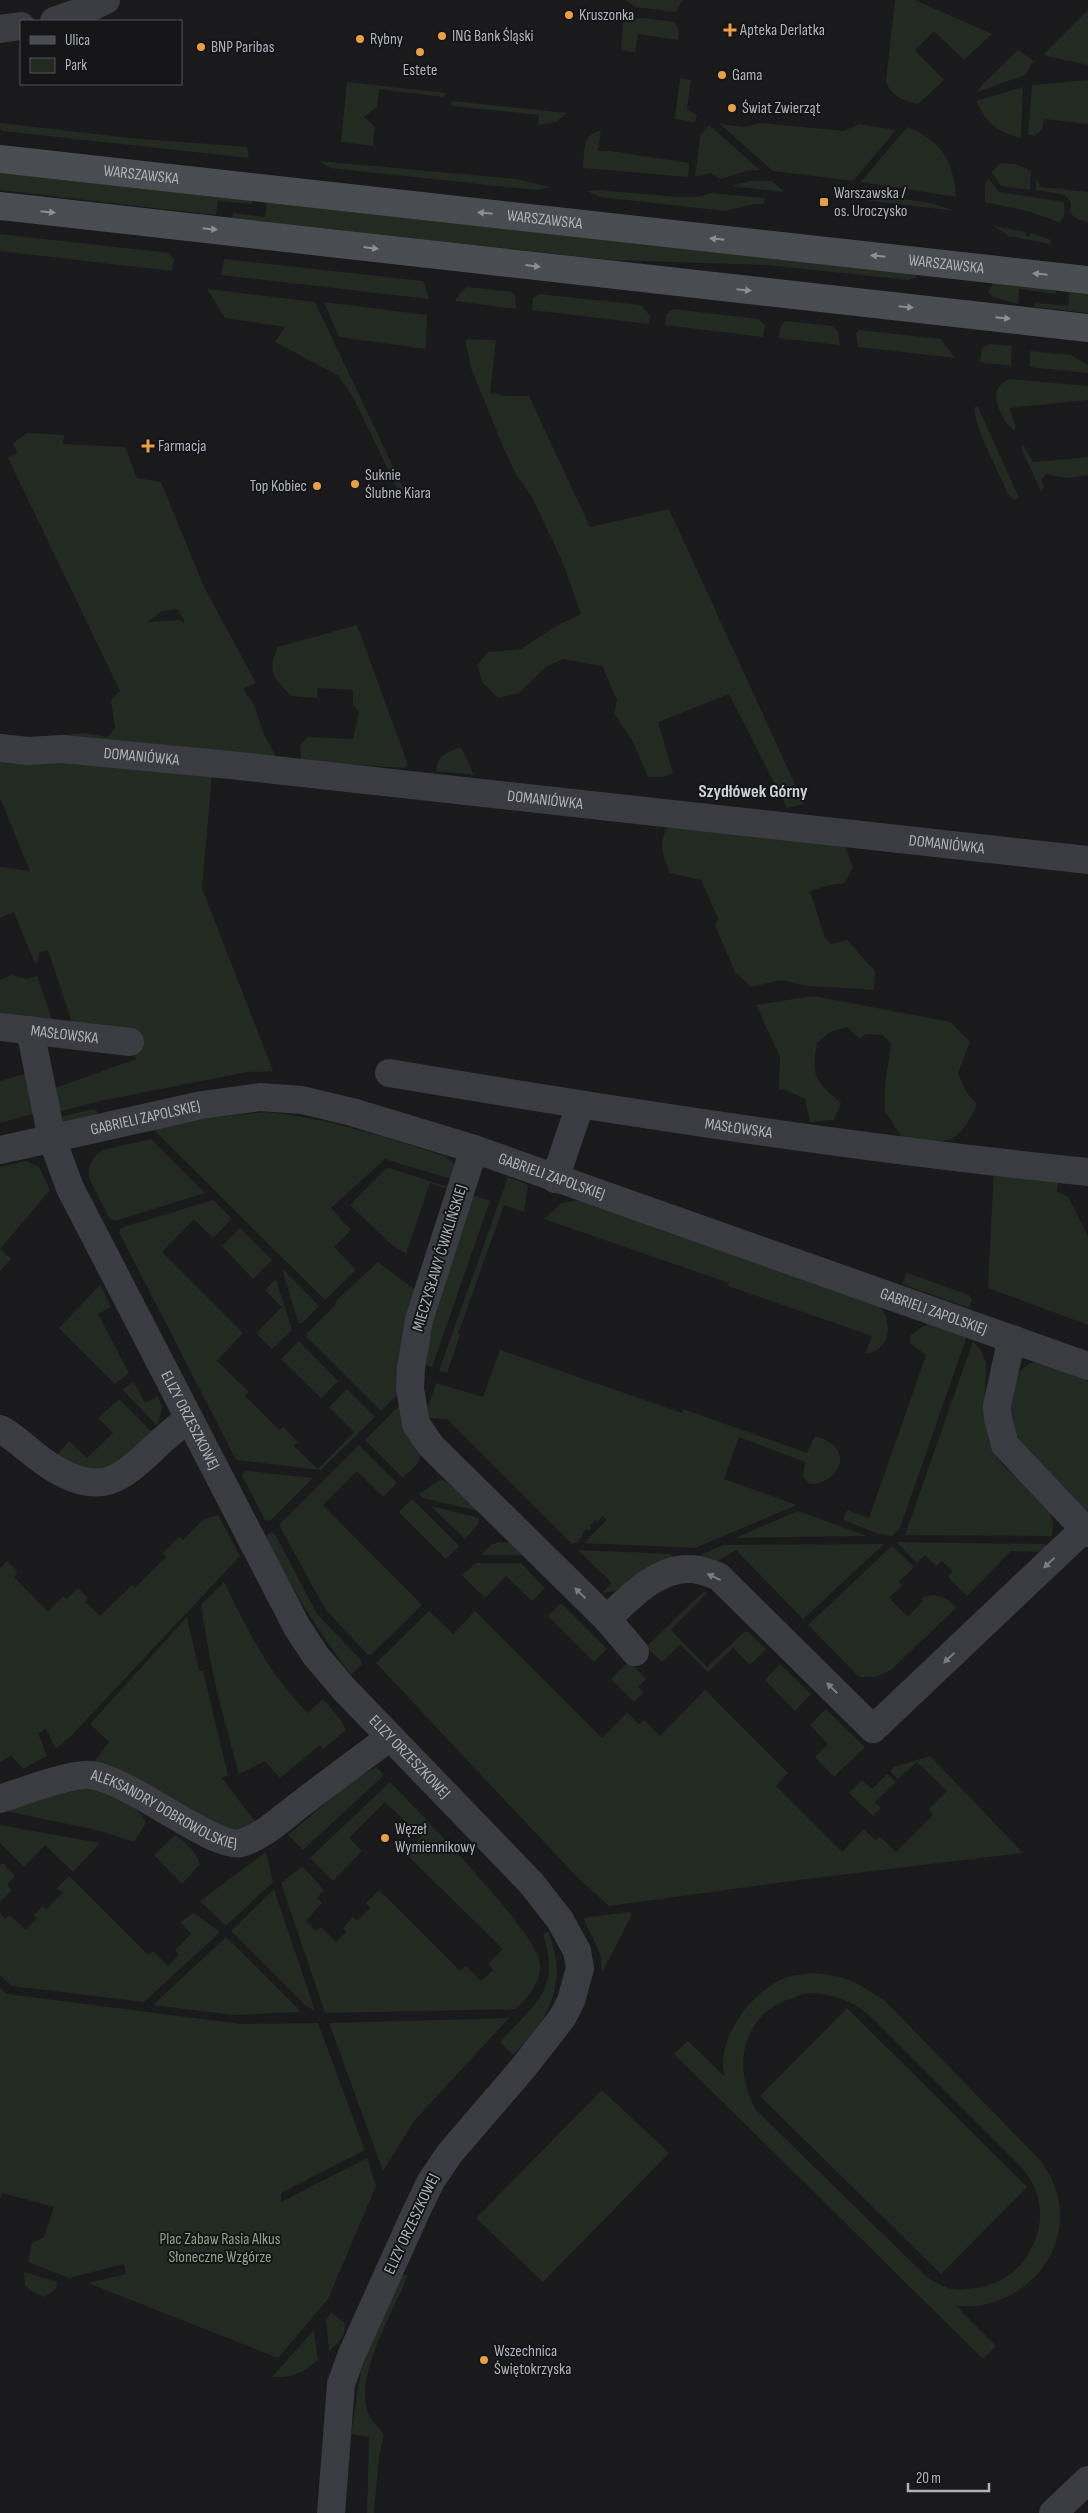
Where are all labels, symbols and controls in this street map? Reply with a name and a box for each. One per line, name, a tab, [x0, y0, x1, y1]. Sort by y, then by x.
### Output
place label: Kruszonka	[579, 6, 634, 25]
marker: Kruszonka	[563, 9, 575, 21]
legend	[20, 20, 182, 85]
place label: Apteka Derlatka	[739, 21, 825, 40]
marker: Apteka Derlatka	[724, 24, 736, 36]
place label: ING Bank Śląski	[452, 27, 534, 46]
place label: Rybny	[370, 30, 403, 49]
marker: ING Bank Śląski	[436, 30, 448, 42]
text: Ulica	[65, 31, 90, 50]
marker: Rybny	[354, 33, 366, 45]
place label: BNP Paribas	[211, 38, 275, 57]
marker: BNP Paribas	[195, 41, 207, 53]
marker: Estete	[414, 46, 426, 58]
text: Park	[65, 56, 87, 75]
place label: Estete	[403, 61, 437, 80]
place label: Gama	[732, 66, 763, 85]
marker: Gama	[716, 69, 728, 81]
place label: Świat Zwierząt	[742, 99, 821, 118]
marker: Świat Zwierząt	[726, 102, 738, 114]
street label: WARSZAWSKA	[102, 161, 180, 188]
place label: Warszawska / os. Uroczysko	[834, 184, 907, 221]
marker: Warszawska / os. Uroczysko	[818, 196, 830, 208]
street label: WARSZAWSKA	[506, 206, 583, 233]
one-way arrow	[41, 208, 57, 216]
one-way arrow	[477, 209, 493, 217]
one-way arrow	[202, 225, 218, 233]
one-way arrow	[708, 234, 724, 242]
one-way arrow	[364, 244, 380, 252]
street label: WARSZAWSKA	[907, 251, 985, 278]
one-way arrow	[870, 252, 886, 260]
one-way arrow	[525, 262, 541, 270]
one-way arrow	[1031, 270, 1047, 278]
one-way arrow	[736, 286, 752, 294]
one-way arrow	[898, 303, 914, 311]
one-way arrow	[995, 314, 1011, 322]
place label: Farmacja	[158, 437, 206, 456]
marker: Farmacja	[142, 440, 154, 452]
place label: Suknie Ślubne Kiara	[365, 466, 431, 503]
place label: Top Kobiec	[250, 477, 307, 496]
marker: Suknie Ślubne Kiara	[349, 478, 361, 490]
marker: Top Kobiec	[311, 480, 323, 492]
street label: DOMANIÓWKA	[103, 744, 180, 770]
district label: Szydłówek Górny	[699, 781, 808, 802]
street label: DOMANIÓWKA	[506, 786, 584, 814]
street label: DOMANIÓWKA	[908, 831, 986, 858]
street label: MASŁOWSKA	[30, 1021, 100, 1048]
street label: GABRIELI ZAPOLSKIEJ	[89, 1096, 202, 1139]
street label: MASŁOWSKA	[704, 1114, 774, 1143]
street label: GABRIELI ZAPOLSKIEJ	[496, 1149, 608, 1204]
street label: MIECZYSŁAWY ĆWIKLIŃSKIEJ	[409, 1182, 471, 1334]
street label: GABRIELI ZAPOLSKIEJ	[878, 1284, 990, 1339]
street label: ELIZY ORZESZKOWEJ	[157, 1368, 224, 1473]
one-way arrow	[1044, 1557, 1056, 1569]
one-way arrow	[707, 1572, 722, 1581]
one-way arrow	[575, 1587, 587, 1599]
one-way arrow	[943, 1652, 955, 1664]
one-way arrow	[826, 1682, 838, 1694]
street label: ELIZY ORZESZKOWEJ	[365, 1711, 454, 1803]
street label: ALEKSANDRY DOBROWOLSKIEJ	[88, 1765, 238, 1853]
place label: Węzeł Wymiennikowy	[395, 1820, 475, 1857]
marker: Węzeł Wymiennikowy	[379, 1832, 391, 1844]
street label: ELIZY ORZESZKOWEJ	[380, 2171, 444, 2277]
park label: Plac Zabaw Rasia Alkus Słoneczne Wzgórze	[159, 2230, 281, 2267]
place label: Wszechnica Świętokrzyska	[494, 2342, 571, 2379]
marker: Wszechnica Świętokrzyska	[478, 2354, 490, 2366]
scale bar	[908, 2460, 989, 2492]
text: 20 m	[916, 2469, 941, 2488]

